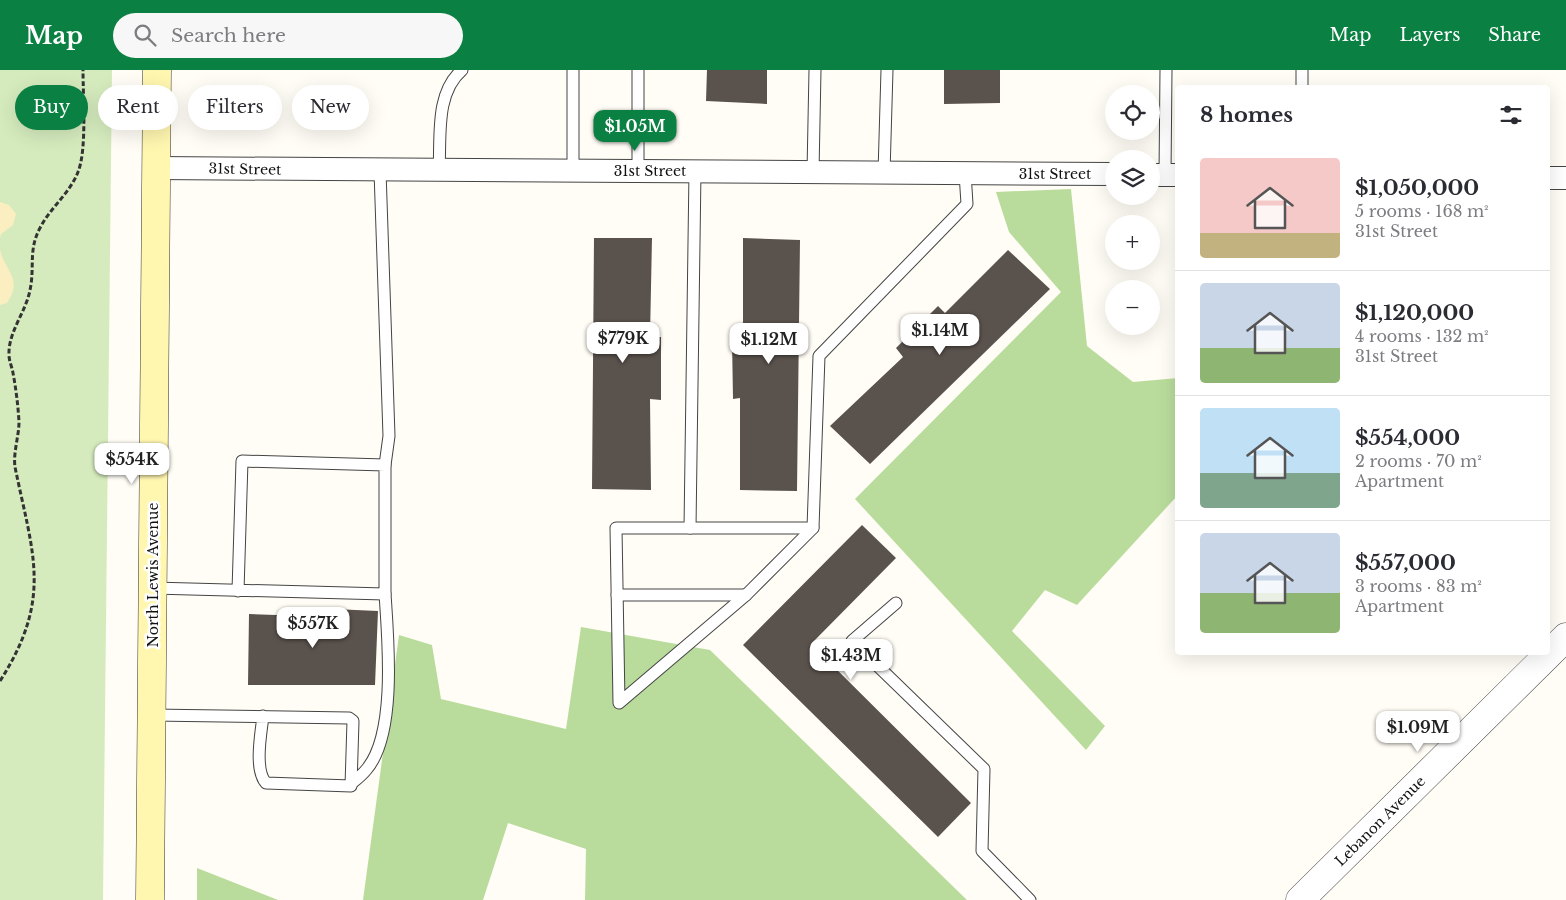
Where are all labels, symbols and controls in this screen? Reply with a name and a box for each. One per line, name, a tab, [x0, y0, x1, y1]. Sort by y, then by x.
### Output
search box	[113, 13, 463, 58]
text: Map	[25, 21, 83, 50]
icon: search	[131, 21, 159, 49]
text: Search here	[171, 24, 286, 47]
text: Map	[1330, 24, 1371, 46]
text: Layers	[1399, 24, 1460, 46]
text: Share	[1488, 24, 1541, 46]
chip: Buy	[15, 85, 88, 130]
chip: Rent	[98, 85, 178, 130]
chip: Filters	[188, 85, 282, 130]
chip: New	[292, 85, 369, 130]
map controls	[1105, 85, 1160, 335]
button: locate	[1105, 85, 1160, 140]
icon: filters	[1497, 101, 1525, 129]
text: 8 homes	[1200, 102, 1293, 128]
pin: $1.05M	[594, 109, 676, 152]
text: $1.05M	[604, 116, 666, 136]
button: layers	[1105, 150, 1160, 205]
street label: 31st Street	[209, 159, 282, 179]
street label: 31st Street	[614, 162, 687, 180]
street label: 31st Street	[1019, 165, 1092, 183]
text: $1,050,000	[1355, 175, 1479, 201]
icon: home	[1240, 178, 1300, 238]
text: 5 rooms · 168 m²	[1355, 201, 1489, 221]
button: +	[1105, 215, 1160, 270]
text: 31st Street	[1355, 221, 1438, 241]
button: −	[1105, 280, 1160, 335]
text: $1,120,000	[1355, 300, 1474, 326]
icon: home	[1240, 303, 1300, 363]
pin: $1.14M	[899, 314, 981, 356]
text: $1.14M	[911, 320, 969, 340]
pin: $779K	[588, 322, 658, 364]
pin: $1.12M	[728, 322, 810, 365]
text: 4 rooms · 132 m²	[1355, 326, 1489, 346]
text: $779K	[598, 328, 648, 348]
text: $1.12M	[740, 329, 798, 349]
text: 31st Street	[1355, 346, 1438, 366]
text: $554,000	[1355, 425, 1460, 451]
icon: home	[1240, 428, 1300, 488]
pin: $554K	[97, 442, 167, 485]
text: $554K	[105, 449, 159, 469]
text: 2 rooms · 70 m²	[1355, 451, 1482, 471]
text: Apartment	[1355, 471, 1444, 491]
street label: North Lewis Avenue	[144, 503, 162, 647]
text: $557,000	[1355, 550, 1456, 576]
icon: home	[1240, 553, 1300, 613]
text: 3 rooms · 83 m²	[1355, 576, 1482, 596]
text: Apartment	[1355, 596, 1444, 616]
pin: $557K	[278, 606, 348, 649]
text: $557K	[288, 613, 338, 633]
pin: $1.43M	[810, 638, 892, 681]
text: $1.43M	[821, 645, 881, 665]
pin: $1.09M	[1377, 710, 1459, 753]
text: $1.09M	[1387, 717, 1449, 737]
street label: Lebanon Avenue	[1331, 772, 1429, 870]

